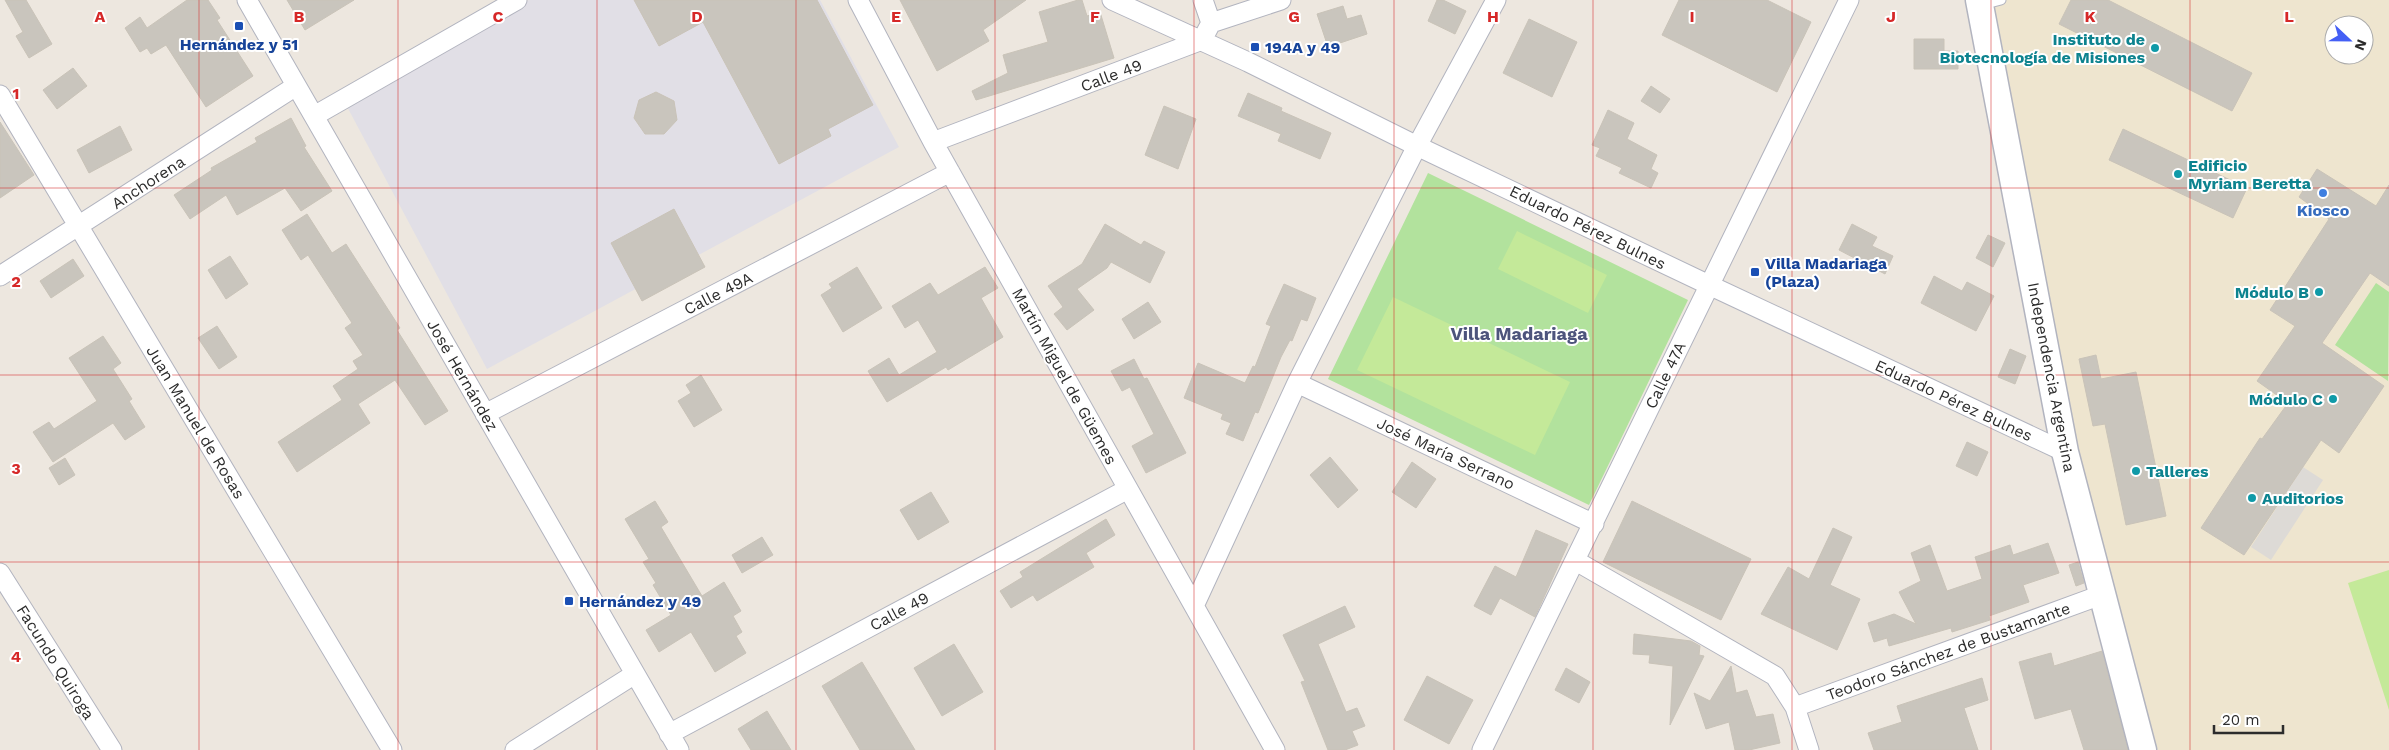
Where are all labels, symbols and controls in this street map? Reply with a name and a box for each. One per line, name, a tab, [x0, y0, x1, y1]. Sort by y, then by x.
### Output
text: A	[95, 7, 106, 26]
text: B	[294, 7, 305, 26]
text: C	[493, 7, 504, 26]
text: D	[691, 7, 703, 26]
text: E	[891, 7, 901, 26]
text: F	[1090, 7, 1100, 26]
text: G	[1288, 7, 1300, 26]
text: H	[1487, 7, 1499, 26]
text: I	[1689, 7, 1695, 26]
text: J	[1886, 7, 1896, 26]
text: K	[2084, 7, 2096, 26]
text: L	[2284, 7, 2294, 26]
north arrow	[2324, 15, 2374, 65]
marker: Hernández y 51	[233, 20, 245, 32]
place label: Instituto de Biotecnología de Misiones	[1939, 30, 2145, 67]
place label: Hernández y 51	[180, 35, 298, 54]
text: N	[2352, 37, 2370, 53]
place label: 194A y 49	[1265, 38, 1341, 57]
marker: 194A y 49	[1249, 41, 1261, 53]
marker: Instituto de Biotecnología de Misiones	[2149, 42, 2161, 54]
street label: Calle 49	[1078, 55, 1145, 96]
text: 1	[13, 84, 19, 103]
street label: Anchorena	[108, 152, 188, 213]
place label: Edificio Myriam Beretta	[2188, 156, 2312, 193]
marker: Edificio Myriam Beretta	[2172, 168, 2184, 180]
street label: Eduardo Pérez Bulnes	[1507, 181, 1669, 274]
marker: Kiosco	[2317, 187, 2329, 199]
place label: Kiosco	[2297, 201, 2350, 220]
place label: Villa Madariaga (Plaza)	[1765, 254, 1888, 291]
marker: Villa Madariaga (Plaza)	[1749, 266, 1761, 278]
street label: Calle 49A	[681, 268, 756, 319]
text: 2	[11, 272, 21, 291]
street label: Independencia Argentina	[2024, 281, 2079, 474]
place label: Módulo B	[2235, 283, 2309, 302]
street label: Martín Miguel de Güemes	[1008, 285, 1121, 468]
marker: Módulo B	[2313, 286, 2325, 298]
street label: José Hernández	[423, 316, 502, 434]
district label: Villa Madariaga	[1450, 323, 1588, 344]
street label: Calle 47A	[1641, 338, 1690, 412]
street label: Juan Manuel de Rosas	[142, 342, 249, 502]
street label: Eduardo Pérez Bulnes	[1872, 356, 2035, 445]
place label: Módulo C	[2249, 390, 2323, 409]
marker: Módulo C	[2327, 393, 2339, 405]
street label: José María Serrano	[1374, 413, 1518, 494]
text: 3	[11, 459, 21, 478]
place label: Talleres	[2146, 462, 2209, 481]
marker: Talleres	[2130, 465, 2142, 477]
place label: Auditorios	[2262, 489, 2344, 508]
marker: Auditorios	[2246, 492, 2258, 504]
street label: Calle 49	[866, 588, 932, 635]
place label: Hernández y 49	[579, 592, 702, 611]
marker: Hernández y 49	[563, 595, 575, 607]
street label: Teodoro Sánchez de Bustamante	[1824, 598, 2073, 705]
street label: Facundo Quiroga	[13, 602, 98, 723]
text: 4	[11, 647, 21, 666]
scale bar	[2214, 702, 2283, 734]
text: 20 m	[2222, 711, 2260, 729]

